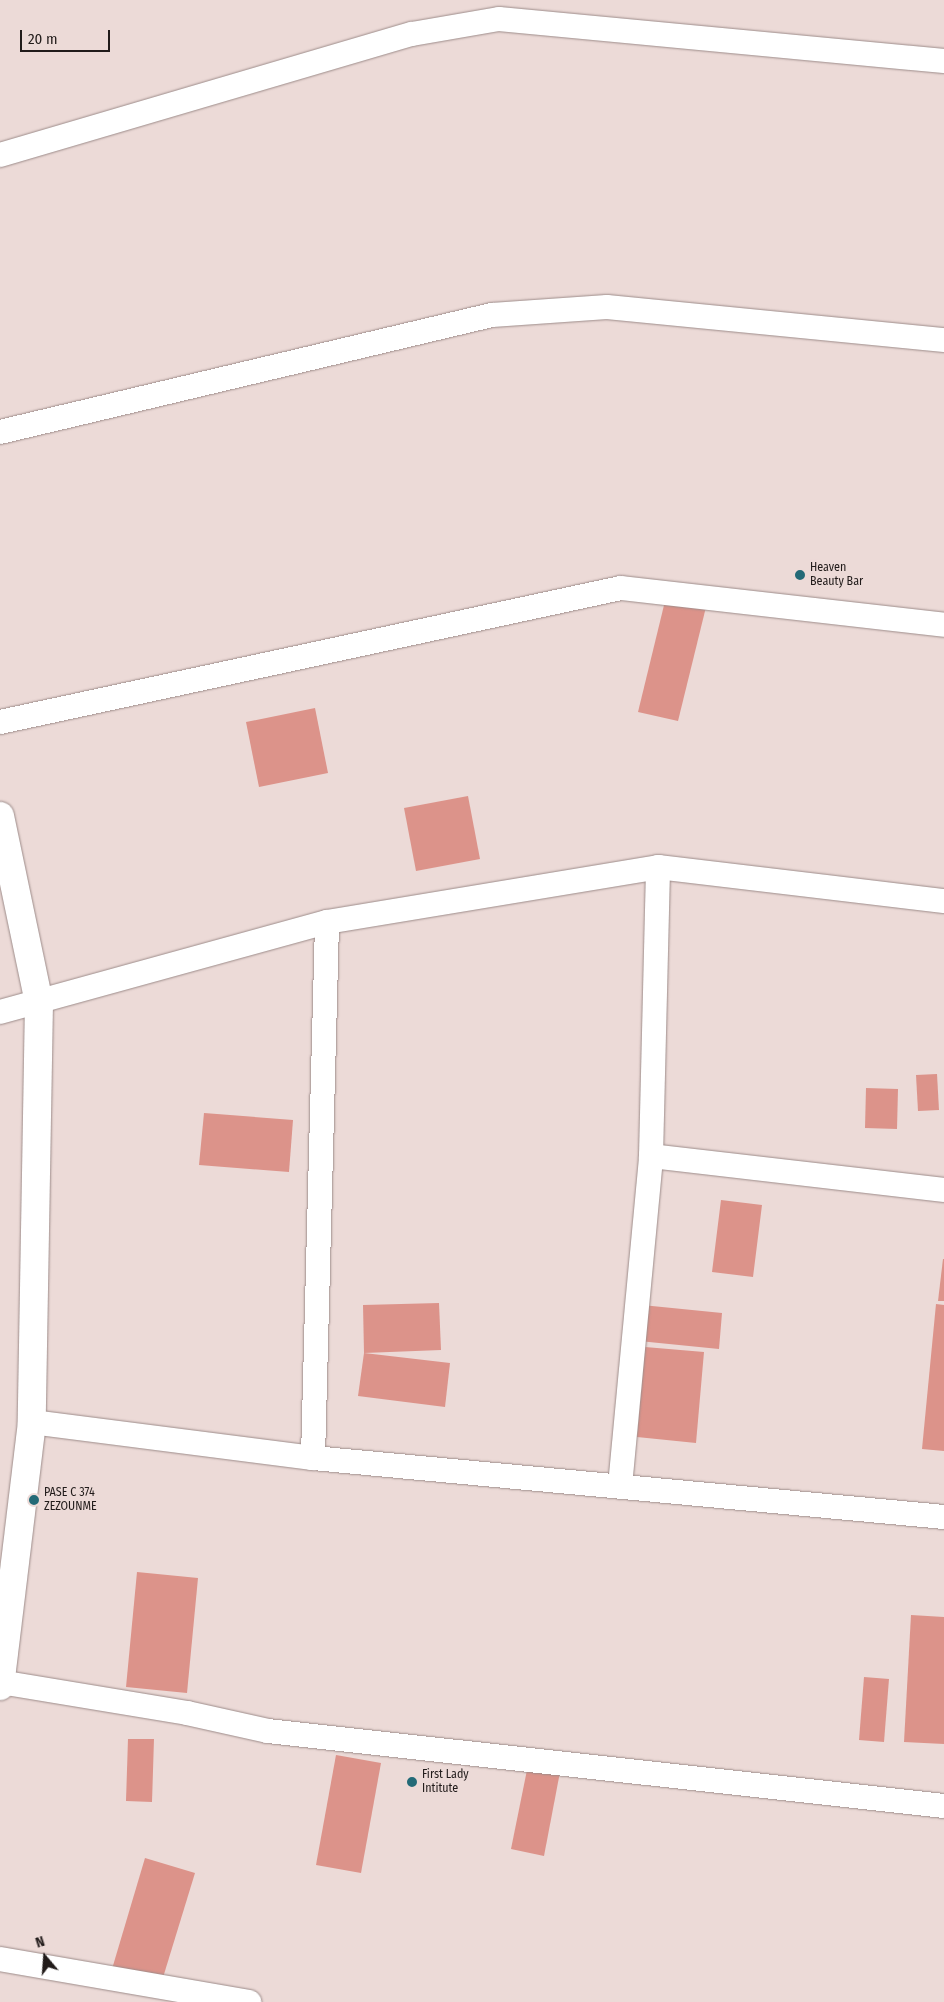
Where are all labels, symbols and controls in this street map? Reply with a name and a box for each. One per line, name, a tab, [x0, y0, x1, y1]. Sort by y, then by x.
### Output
scale bar	[22, 20, 112, 52]
text: 20 m	[28, 30, 58, 48]
place label: Heaven Beauty Bar	[810, 561, 863, 589]
marker: Heaven Beauty Bar	[794, 569, 806, 581]
place label: PASE C 374 ZEZOUNME	[44, 1486, 97, 1514]
marker: PASE C 374 ZEZOUNME	[28, 1494, 40, 1506]
place label: First Lady Intitute	[422, 1768, 469, 1796]
marker: First Lady Intitute	[406, 1776, 418, 1788]
north arrow	[20, 1932, 70, 1982]
text: N	[34, 1933, 47, 1952]

